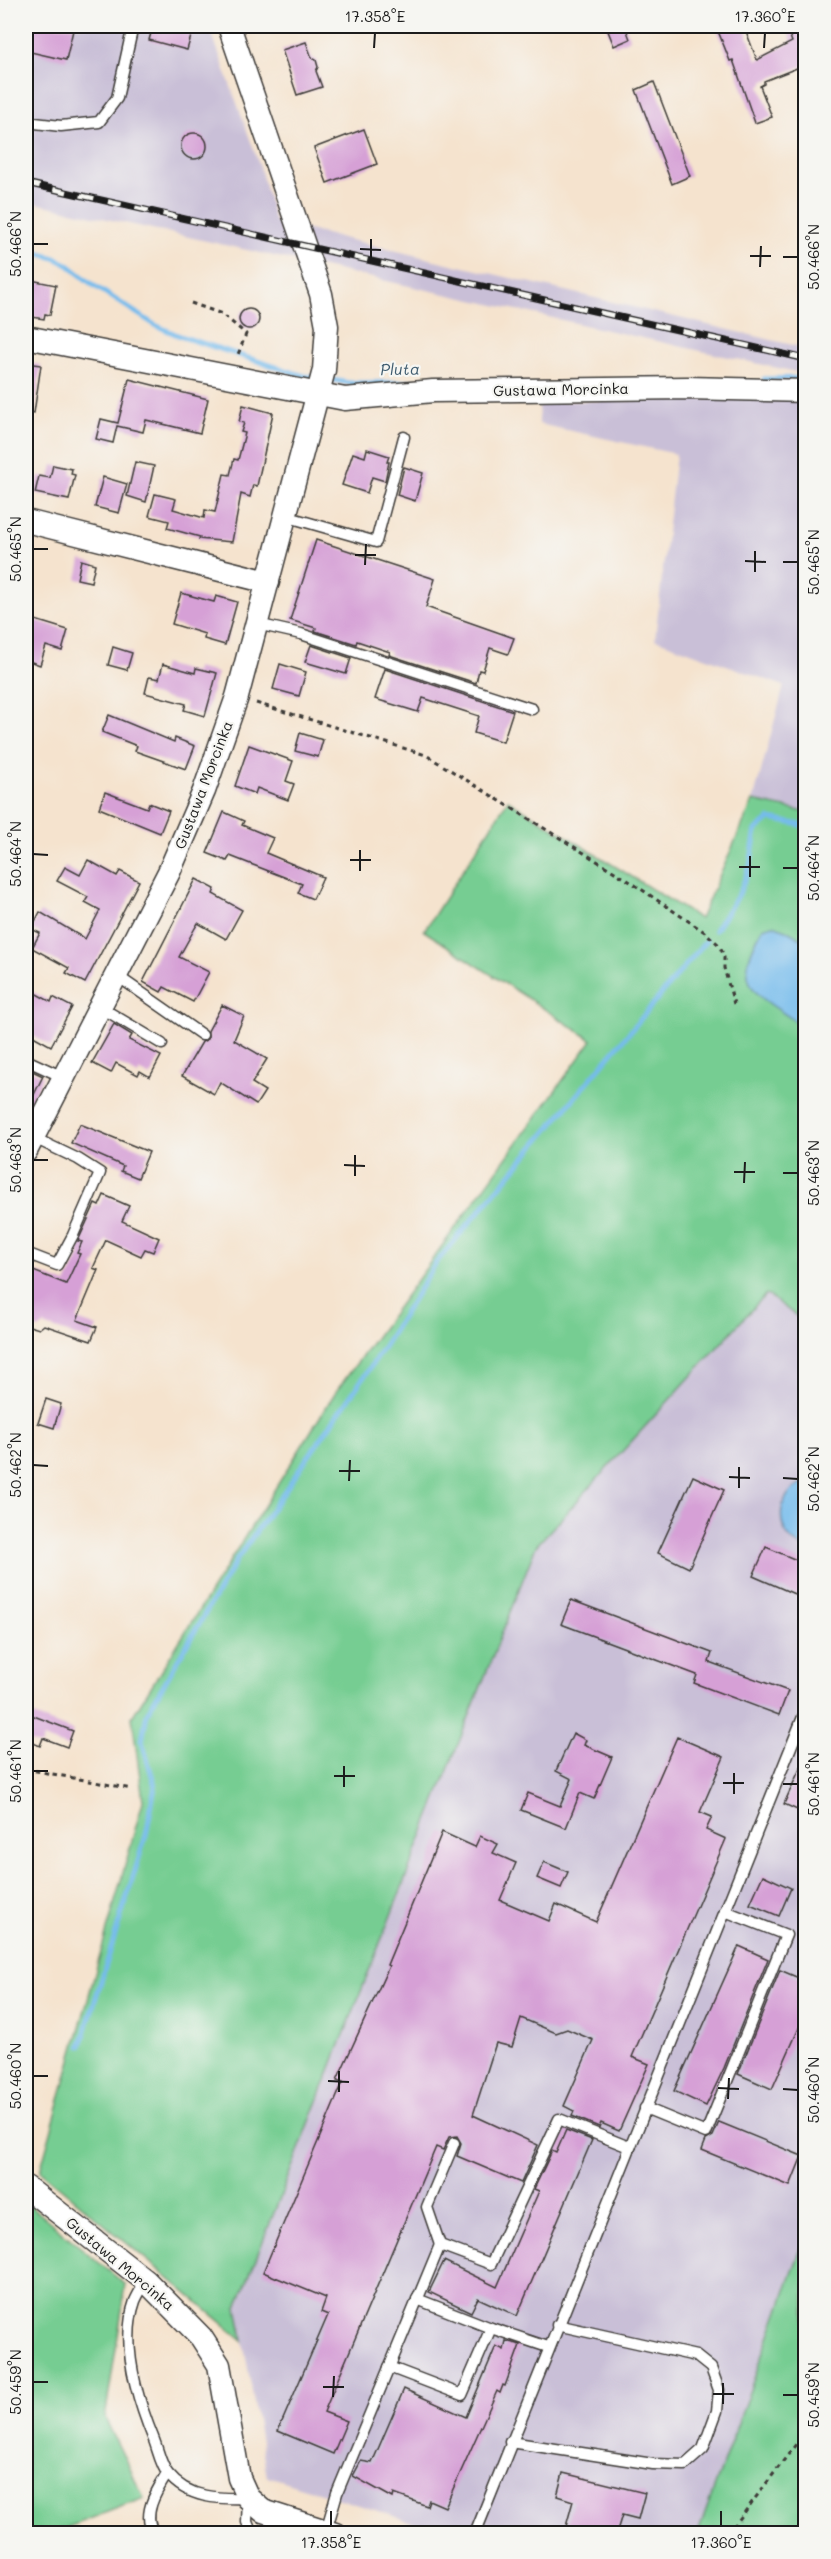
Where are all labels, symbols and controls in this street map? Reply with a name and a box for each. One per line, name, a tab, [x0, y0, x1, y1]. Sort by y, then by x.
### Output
text: 17.358°E	[345, 6, 406, 26]
text: 17.360°E	[735, 6, 796, 26]
text: 50.466°N	[5, 211, 25, 277]
text: 50.466°N	[803, 224, 823, 290]
water label: Pluta	[380, 358, 420, 379]
street label: Gustawa Morcinka	[493, 378, 629, 400]
text: 50.465°N	[5, 516, 25, 582]
text: 50.465°N	[803, 529, 823, 595]
street label: Gustawa Morcinka	[169, 718, 237, 852]
text: 50.464°N	[5, 821, 25, 887]
text: 50.464°N	[803, 835, 823, 901]
text: 50.463°N	[5, 1127, 25, 1193]
text: 50.463°N	[803, 1140, 823, 1206]
text: 50.462°N	[5, 1432, 25, 1498]
text: 50.462°N	[803, 1446, 823, 1512]
text: 50.461°N	[5, 1739, 25, 1803]
text: 50.461°N	[803, 1752, 823, 1816]
text: 50.460°N	[5, 2043, 25, 2109]
text: 50.460°N	[803, 2057, 823, 2123]
street label: Gustawa Morcinka	[62, 2212, 179, 2315]
text: 50.459°N	[5, 2349, 25, 2415]
text: 50.459°N	[803, 2362, 823, 2428]
text: 17.358°E	[301, 2532, 362, 2552]
text: 17.360°E	[691, 2532, 752, 2552]

